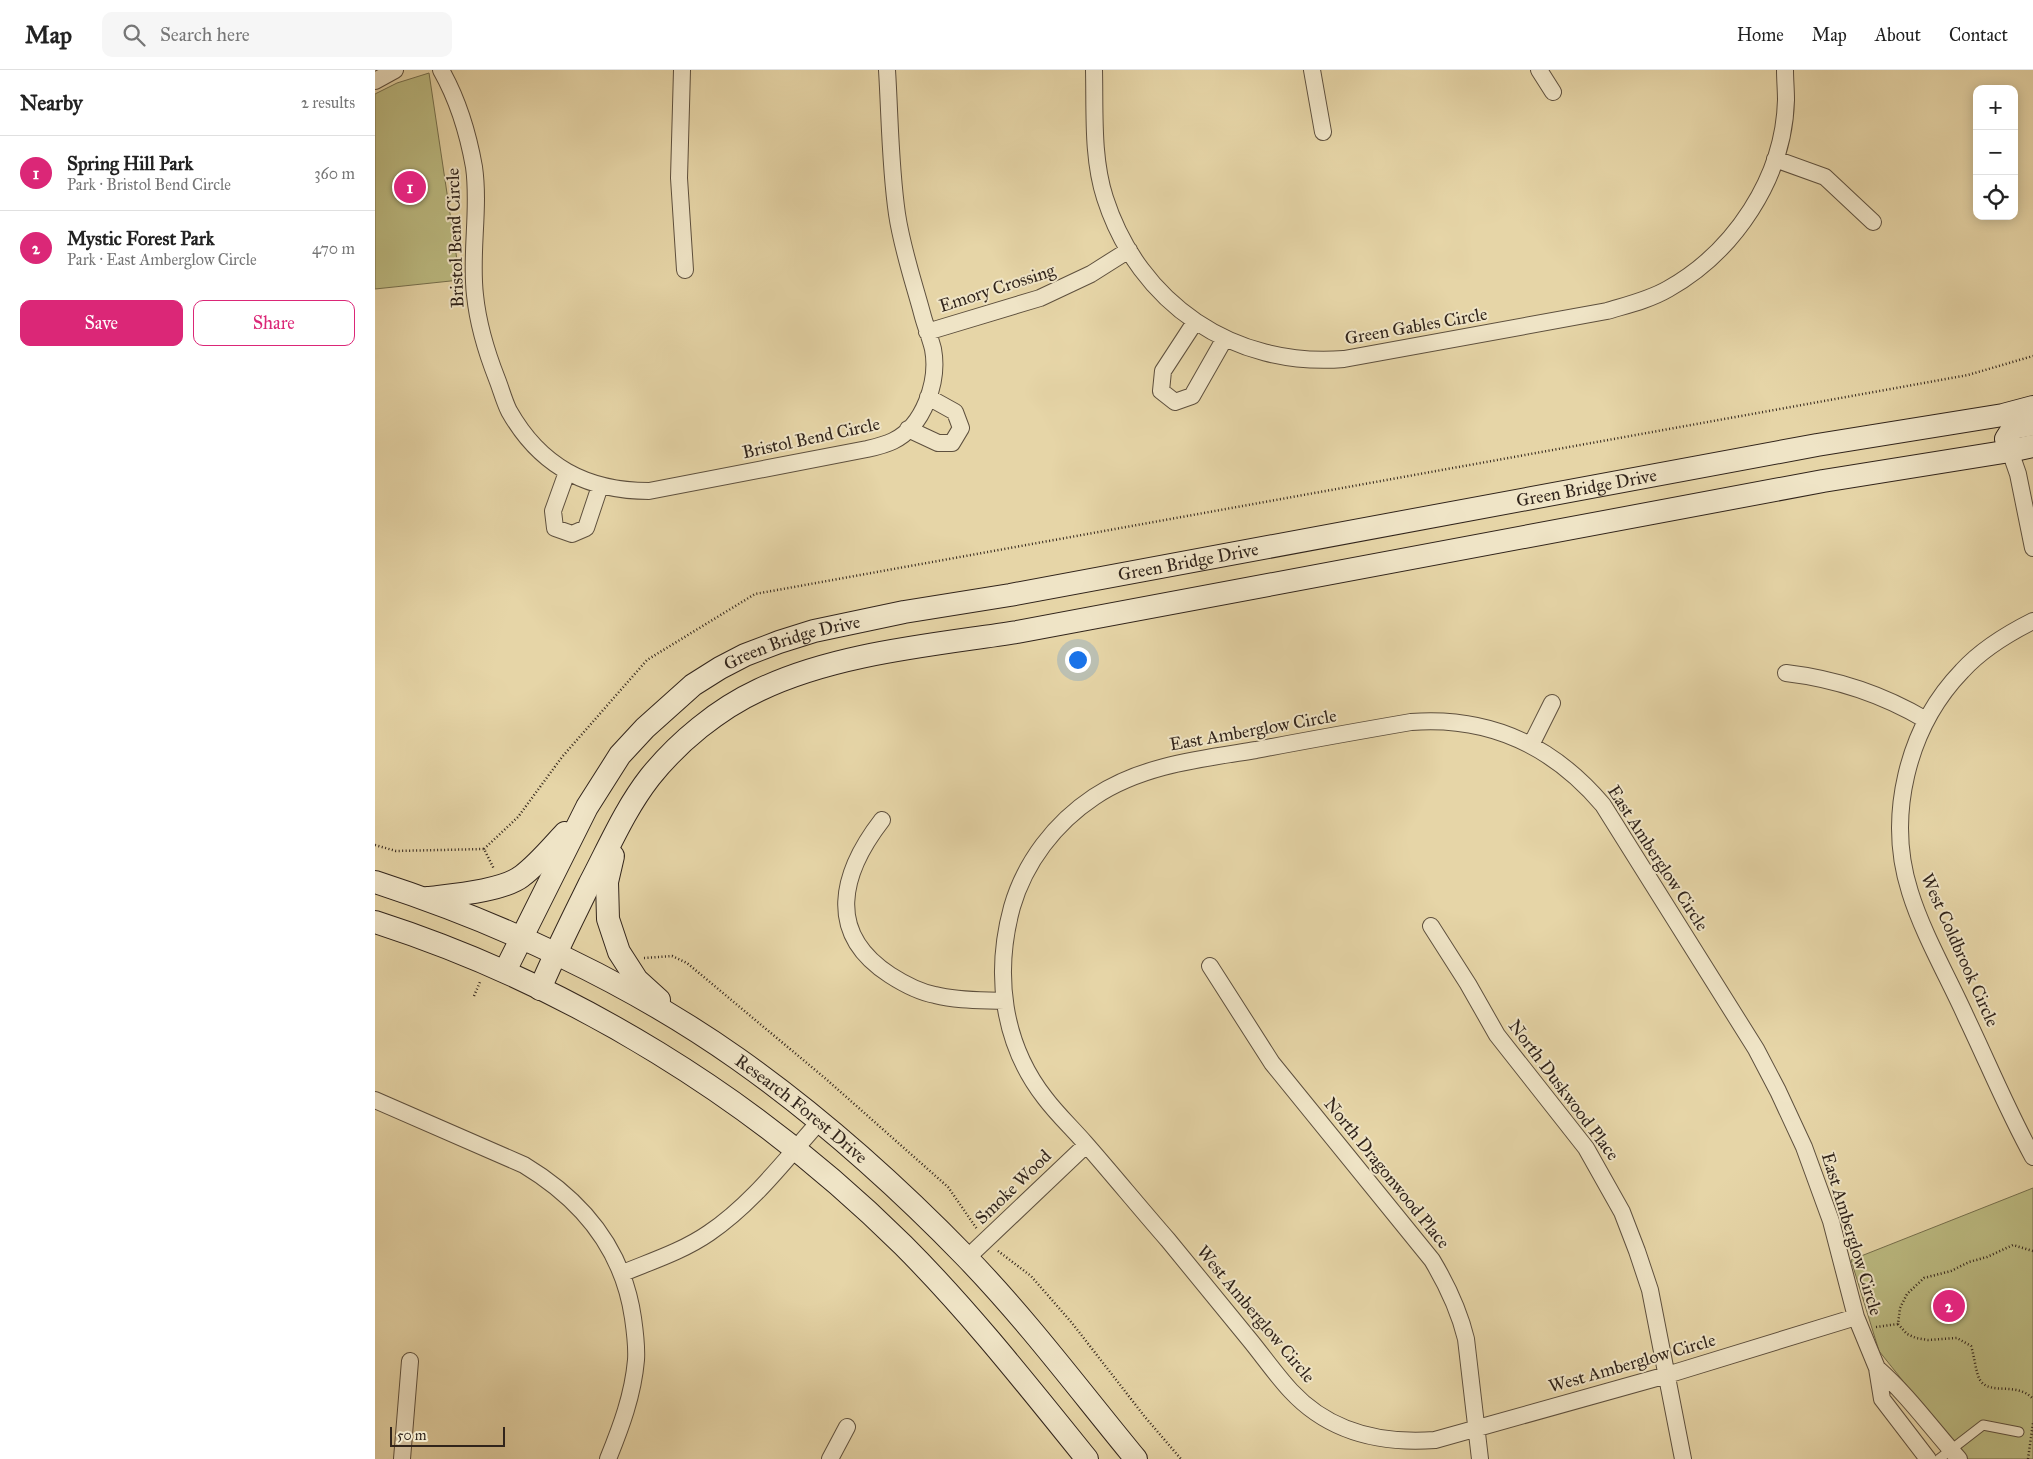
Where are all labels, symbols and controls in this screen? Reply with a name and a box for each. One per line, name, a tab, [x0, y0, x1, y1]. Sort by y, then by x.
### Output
search box	[102, 12, 452, 57]
text: Map	[25, 20, 72, 50]
icon: search	[120, 21, 148, 49]
text: Search here	[160, 23, 250, 46]
text: Home	[1737, 24, 1784, 46]
text: Map	[1812, 24, 1847, 46]
text: About	[1875, 24, 1921, 46]
text: Contact	[1949, 24, 2008, 46]
map controls	[1973, 85, 2018, 220]
button: +	[1973, 85, 2018, 130]
text: Nearby	[20, 90, 83, 116]
text: 2 results	[301, 93, 355, 112]
button: −	[1973, 130, 2018, 175]
text: Spring Hill Park	[67, 152, 193, 175]
text: 1	[33, 164, 39, 183]
text: 360 m	[314, 164, 355, 183]
pin: 1	[394, 168, 426, 206]
street label: Bristol Bend Circle	[442, 168, 468, 308]
text: Park · Bristol Bend Circle	[67, 175, 231, 194]
button: locate	[1973, 175, 2018, 220]
text: Mystic Forest Park	[67, 227, 215, 250]
text: 2	[32, 239, 40, 258]
text: 470 m	[312, 239, 355, 258]
text: Park · East Amberglow Circle	[67, 250, 257, 269]
street label: Emory Crossing	[936, 259, 1059, 318]
button: Save	[20, 300, 183, 346]
button: Share	[193, 300, 355, 346]
street label: Green Gables Circle	[1343, 303, 1489, 349]
street label: Bristol Bend Circle	[740, 413, 882, 463]
street label: Green Bridge Drive	[1514, 464, 1658, 512]
street label: Green Bridge Drive	[1116, 538, 1260, 586]
street label: Green Bridge Drive	[720, 611, 862, 675]
your location	[1065, 647, 1091, 673]
street label: East Amberglow Circle	[1168, 704, 1338, 757]
street label: East Amberglow Circle	[1602, 781, 1713, 936]
street label: West Coldbrook Circle	[1916, 870, 2004, 1030]
street label: North Duskwood Place	[1504, 1015, 1624, 1165]
street label: Research Forest Drive	[731, 1050, 872, 1168]
street label: North Dragonwood Place	[1319, 1093, 1455, 1253]
street label: Smoke Wood	[970, 1145, 1056, 1229]
street label: East Amberglow Circle	[1816, 1150, 1887, 1318]
street label: West Amberglow Circle	[1191, 1241, 1320, 1388]
pin: 2	[1933, 1287, 1965, 1325]
street label: West Amberglow Circle	[1546, 1329, 1718, 1398]
scale bar	[390, 1424, 505, 1447]
text: 50 m	[397, 1427, 426, 1444]

